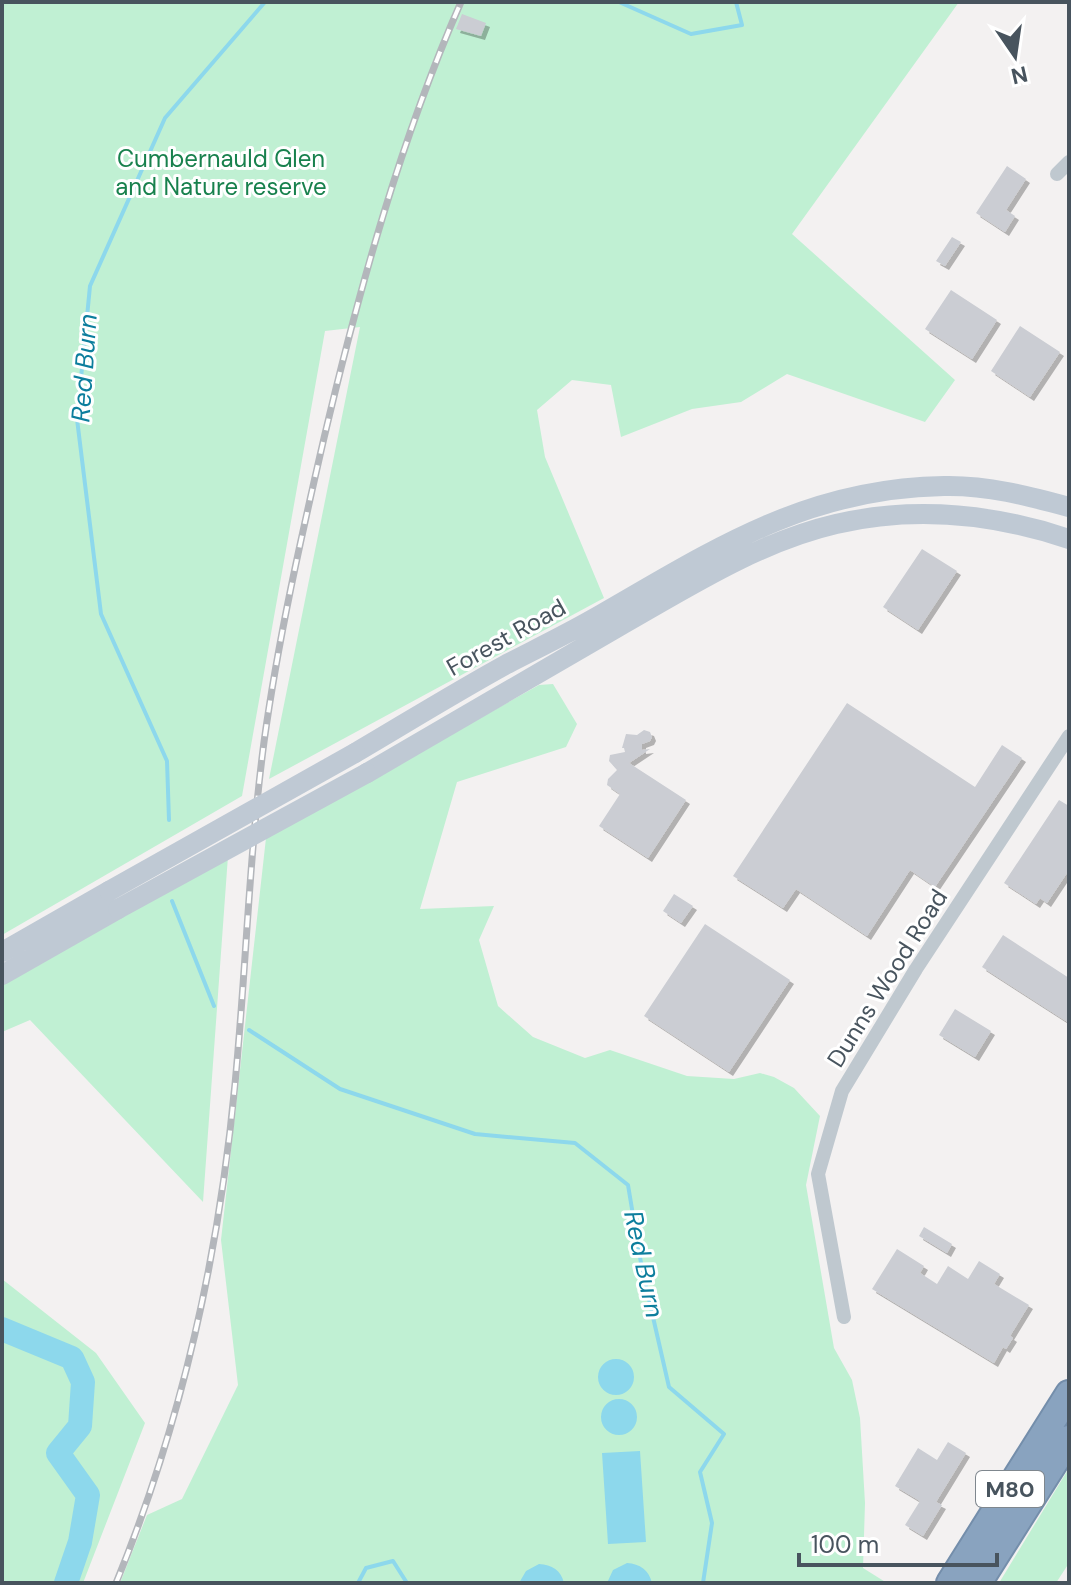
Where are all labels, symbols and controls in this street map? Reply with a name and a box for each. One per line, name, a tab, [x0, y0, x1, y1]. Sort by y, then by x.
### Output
north arrow	[975, 16, 1055, 96]
text: N	[1008, 59, 1030, 91]
park label: Cumbernauld Glen and Nature reserve	[115, 143, 327, 202]
water label: Red Burn	[63, 313, 105, 423]
street label: Forest Road	[441, 591, 571, 683]
street label: Dunns Wood Road	[820, 883, 954, 1073]
water label: Red Burn	[616, 1207, 672, 1321]
road number: M80	[976, 1471, 1044, 1507]
scale bar	[799, 1517, 997, 1567]
text: 100 m	[811, 1529, 879, 1560]

